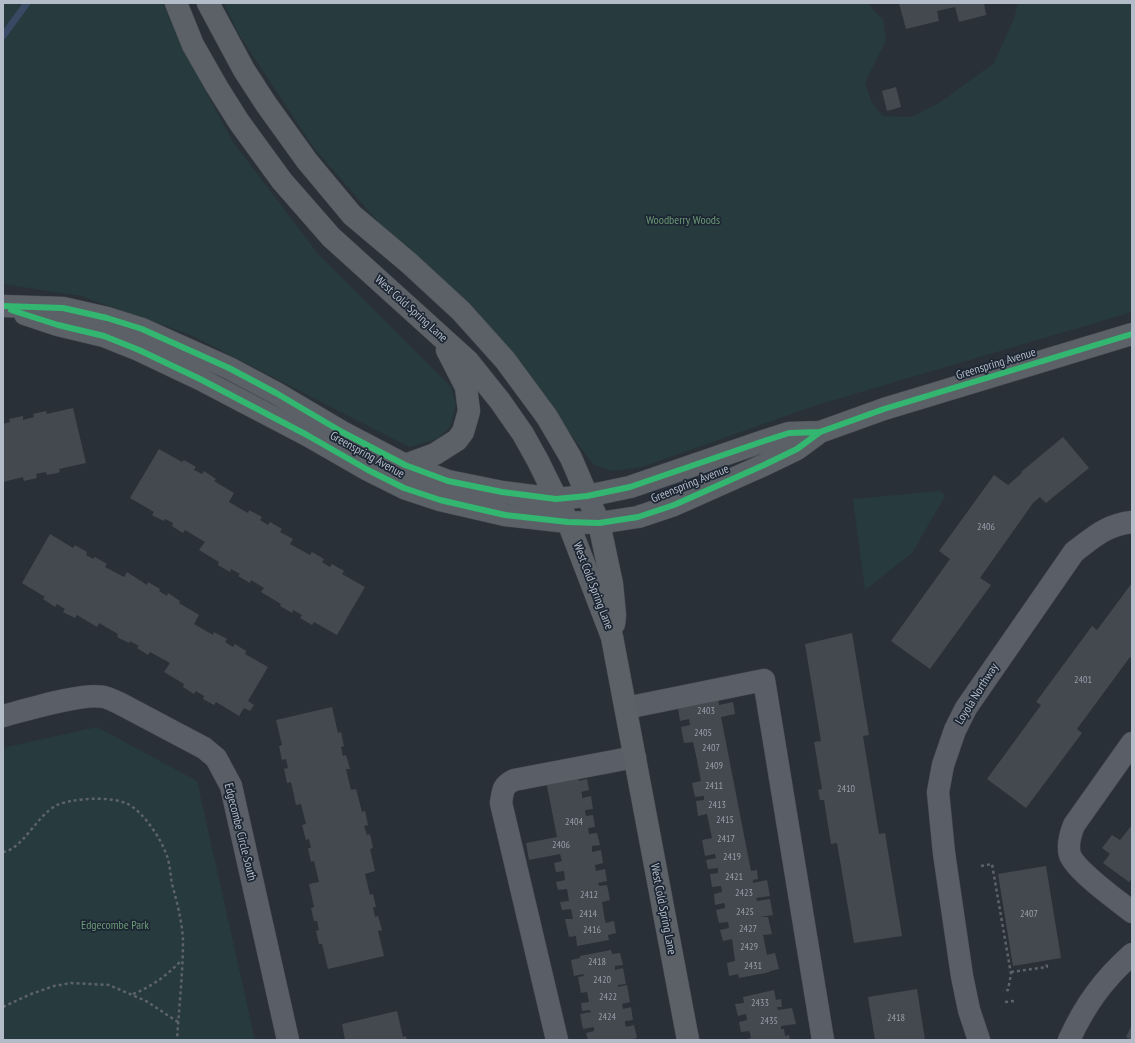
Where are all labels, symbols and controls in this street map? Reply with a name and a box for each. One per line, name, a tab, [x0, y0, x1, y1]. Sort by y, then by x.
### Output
park label: Woodberry Woods	[646, 214, 720, 228]
street label: West Cold Spring Lane	[372, 273, 450, 345]
street label: Greenspring Avenue	[954, 345, 1038, 383]
street label: Greenspring Avenue	[327, 429, 407, 481]
street label: Greenspring Avenue	[649, 462, 731, 506]
house number: 2406	[977, 521, 995, 533]
street label: West Cold Spring Lane	[570, 540, 616, 632]
street label: Loyola Northway	[952, 661, 1002, 727]
house number: 2401	[1074, 674, 1092, 686]
house number: 2403	[697, 705, 715, 717]
house number: 2405	[694, 727, 712, 739]
house number: 2407	[702, 742, 720, 754]
house number: 2409	[705, 760, 723, 772]
house number: 2411	[705, 780, 723, 792]
street label: Edgecombe Circle South	[221, 782, 259, 882]
house number: 2410	[837, 783, 855, 795]
house number: 2413	[708, 799, 726, 811]
house number: 2415	[716, 814, 734, 826]
house number: 2404	[565, 816, 583, 828]
house number: 2417	[717, 833, 735, 845]
house number: 2406	[552, 839, 570, 851]
house number: 2419	[723, 851, 741, 863]
street label: West Cold Spring Lane	[647, 862, 679, 956]
house number: 2421	[725, 871, 743, 883]
house number: 2423	[735, 887, 753, 899]
house number: 2412	[580, 889, 598, 901]
house number: 2425	[736, 906, 754, 918]
house number: 2414	[579, 908, 597, 920]
house number: 2407	[1020, 908, 1038, 920]
park label: Edgecombe Park	[81, 919, 149, 933]
house number: 2427	[739, 923, 757, 935]
house number: 2416	[583, 924, 601, 936]
house number: 2429	[740, 941, 758, 953]
house number: 2418	[588, 956, 606, 968]
house number: 2431	[744, 960, 762, 972]
house number: 2420	[593, 974, 611, 986]
house number: 2422	[599, 991, 617, 1003]
house number: 2433	[751, 997, 769, 1009]
house number: 2424	[598, 1011, 616, 1023]
house number: 2418	[887, 1012, 905, 1024]
house number: 2435	[760, 1015, 778, 1027]

